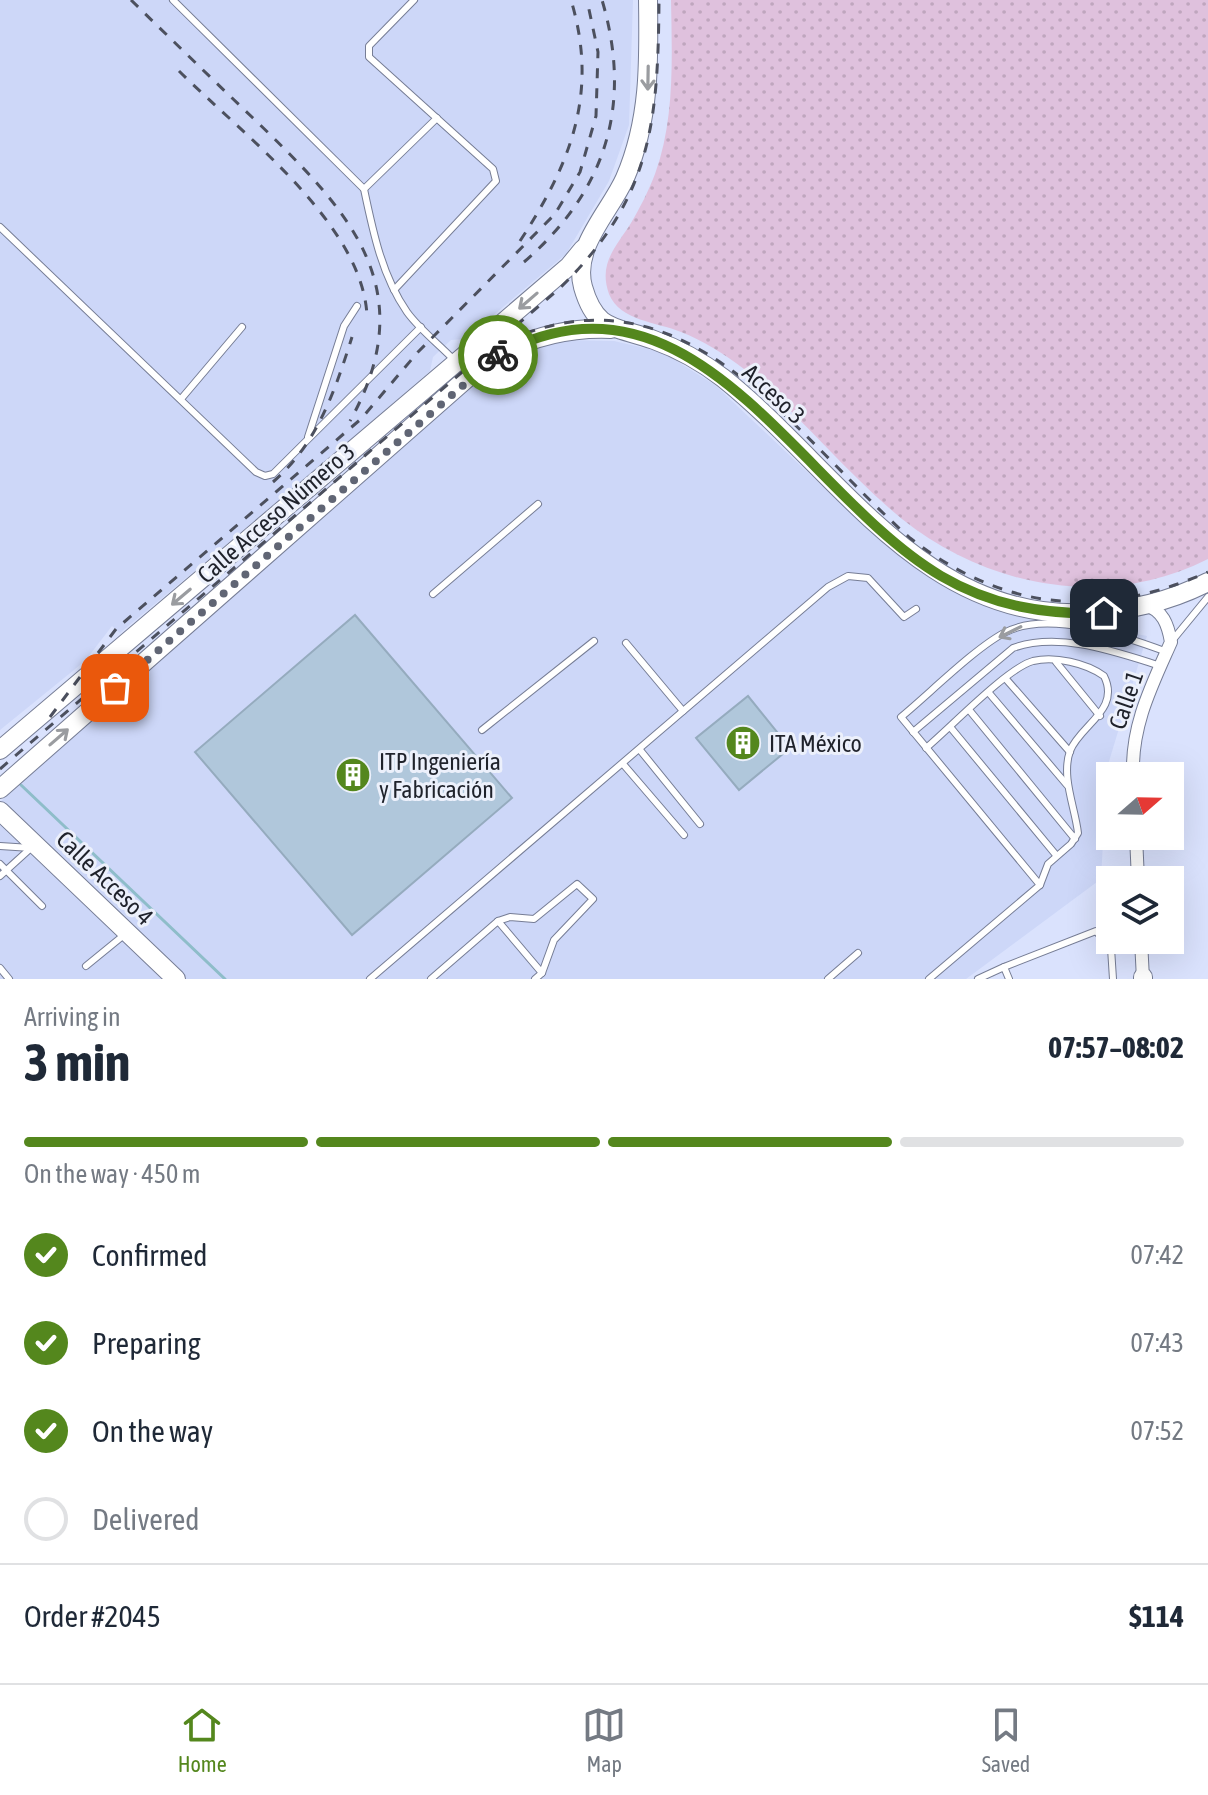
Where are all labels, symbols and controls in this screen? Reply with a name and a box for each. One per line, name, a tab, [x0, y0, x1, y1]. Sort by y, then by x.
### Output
one-way arrow	[640, 64, 656, 91]
one-way arrow	[519, 292, 539, 310]
courier	[458, 315, 538, 395]
icon: bike	[476, 333, 520, 377]
street label: Acceso 3	[737, 359, 811, 429]
street label: Calle Acceso Número 3	[192, 438, 360, 588]
pin	[1070, 579, 1138, 647]
one-way arrow	[172, 588, 192, 606]
icon: home	[1082, 591, 1126, 635]
one-way arrow	[999, 625, 1023, 640]
pin	[81, 654, 149, 722]
icon: bag	[93, 666, 137, 710]
street label: Calle 1	[1103, 667, 1149, 733]
building icon: ITA México	[724, 724, 762, 762]
one-way arrow	[48, 729, 68, 747]
place label: ITA México	[769, 730, 862, 757]
place label: ITP Ingeniería y Fabricación	[379, 748, 501, 803]
building icon: ITP Ingeniería y Fabricación	[334, 756, 372, 794]
north arrow	[1096, 762, 1184, 850]
map controls	[1096, 762, 1184, 954]
street label: Calle Acceso 4	[51, 825, 159, 931]
button: layers	[1096, 866, 1184, 954]
text: Arriving in	[24, 1002, 121, 1032]
text: 07:57–08:02	[1048, 1030, 1184, 1064]
text: 3 min	[24, 1032, 130, 1092]
text: On the way · 450 m	[24, 1159, 201, 1189]
icon: check	[24, 1233, 68, 1277]
text: Confirmed	[92, 1238, 207, 1272]
text: 07:42	[1130, 1240, 1184, 1270]
icon: check	[24, 1321, 68, 1365]
text: Preparing	[92, 1326, 201, 1360]
text: 07:43	[1130, 1328, 1184, 1358]
icon: check	[24, 1409, 68, 1453]
text: On the way	[92, 1414, 213, 1448]
text: 07:52	[1130, 1416, 1184, 1446]
text: Delivered	[92, 1502, 200, 1536]
text: Order #2045	[24, 1599, 161, 1633]
text: $114	[1129, 1599, 1184, 1633]
tab: Home	[178, 1703, 227, 1777]
tab: Map	[582, 1703, 626, 1777]
tab: Saved	[982, 1703, 1030, 1777]

